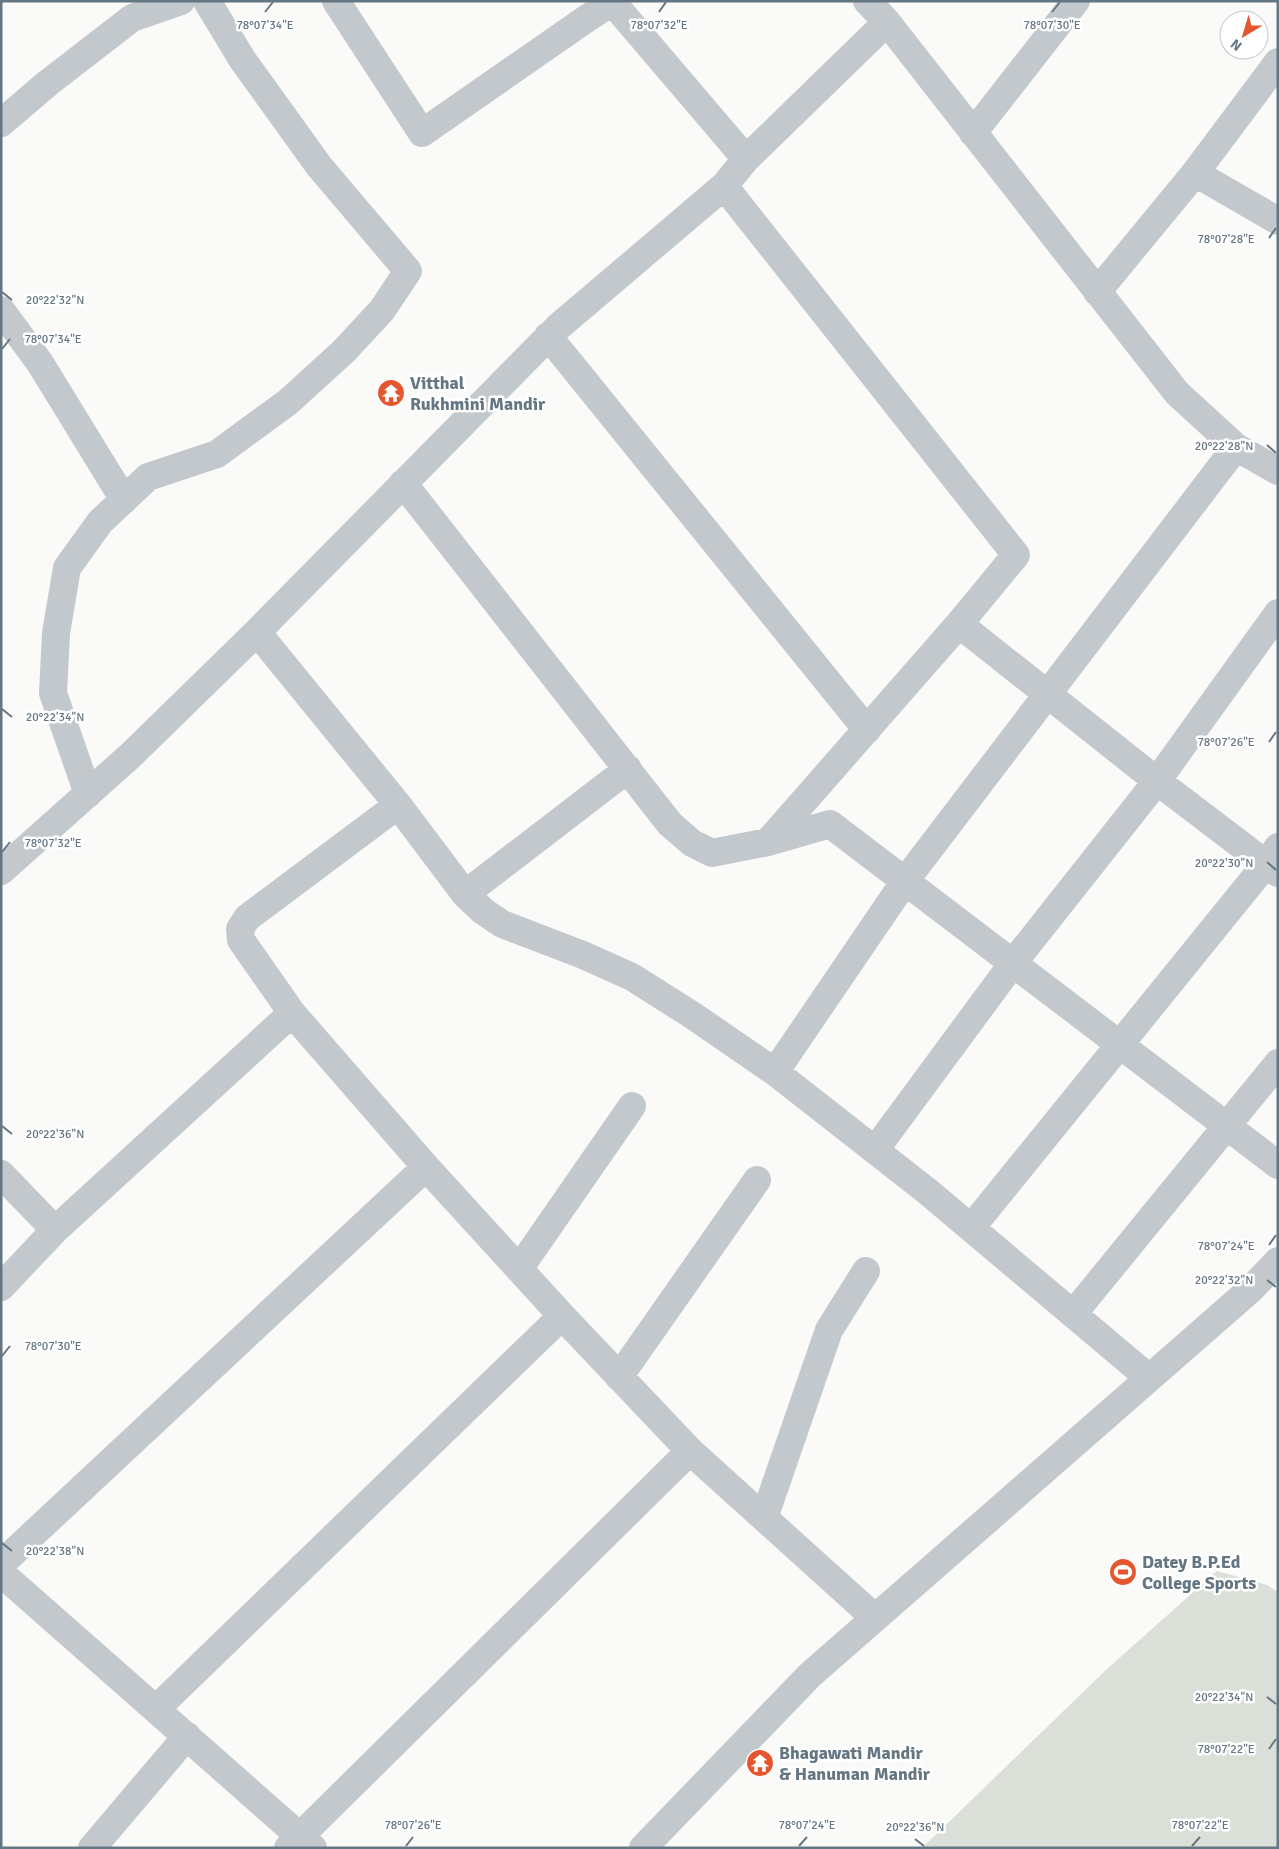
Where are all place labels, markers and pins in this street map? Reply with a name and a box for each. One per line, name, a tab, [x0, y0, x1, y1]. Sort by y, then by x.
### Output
place label: Vitthal Rukhmini Mandir	[410, 372, 546, 415]
temple icon: Vitthal Rukhmini Mandir	[376, 378, 406, 408]
place label: Datey B.P.Ed College Sports	[1142, 1551, 1256, 1594]
sports icon: Datey B.P.Ed College Sports	[1108, 1557, 1138, 1587]
place label: Bhagawati Mandir & Hanuman Mandir	[779, 1742, 931, 1785]
temple icon: Bhagawati Mandir & Hanuman Mandir	[745, 1748, 775, 1778]

